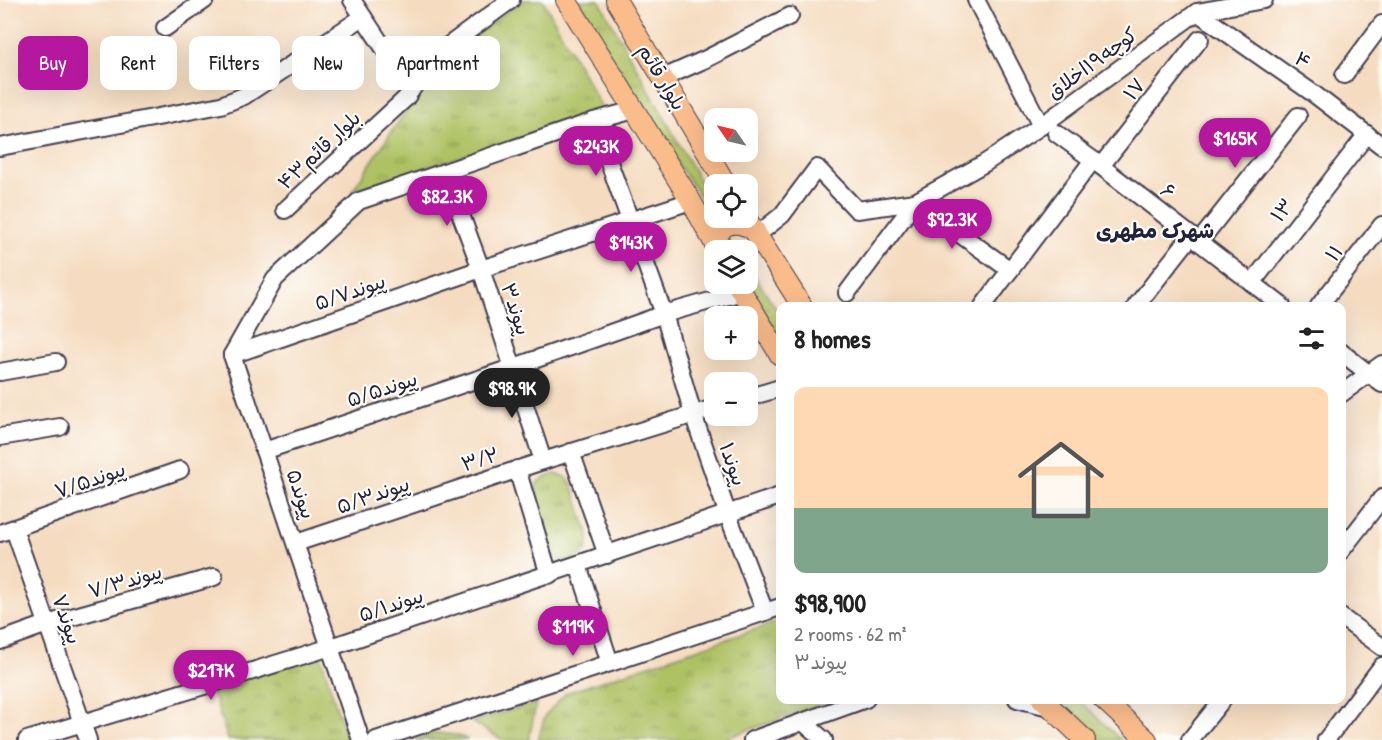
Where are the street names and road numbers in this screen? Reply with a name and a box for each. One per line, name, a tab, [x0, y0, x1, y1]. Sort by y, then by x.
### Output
street label: کوچه۱۹اخلاق	[1041, 21, 1143, 105]
street label: بلوار قائم	[630, 38, 693, 116]
street label: ۴	[1289, 44, 1317, 75]
street label: ۱۷	[1116, 72, 1151, 105]
street label: بلوار قائم۴۳	[271, 104, 367, 197]
street label: ۶	[1155, 176, 1181, 205]
street label: ۱۳	[1264, 192, 1300, 227]
street label: ۱۱	[1318, 239, 1349, 267]
street label: پیوند۵/۷	[311, 267, 389, 316]
street label: پیوند۳	[495, 279, 538, 338]
street label: پیوند۵/۵	[343, 364, 421, 413]
street label: پیوند۱	[714, 439, 753, 489]
street label: ۳/۲	[457, 440, 502, 477]
street label: پیوند۷/۵	[51, 455, 129, 504]
street label: پیوند۵	[280, 465, 322, 522]
street label: پیوند۵/۳	[333, 469, 413, 520]
street label: پیوند۷/۳	[85, 557, 165, 604]
street label: پیوند۵/۱	[355, 581, 427, 628]
street label: پیوند۷	[46, 590, 89, 647]

